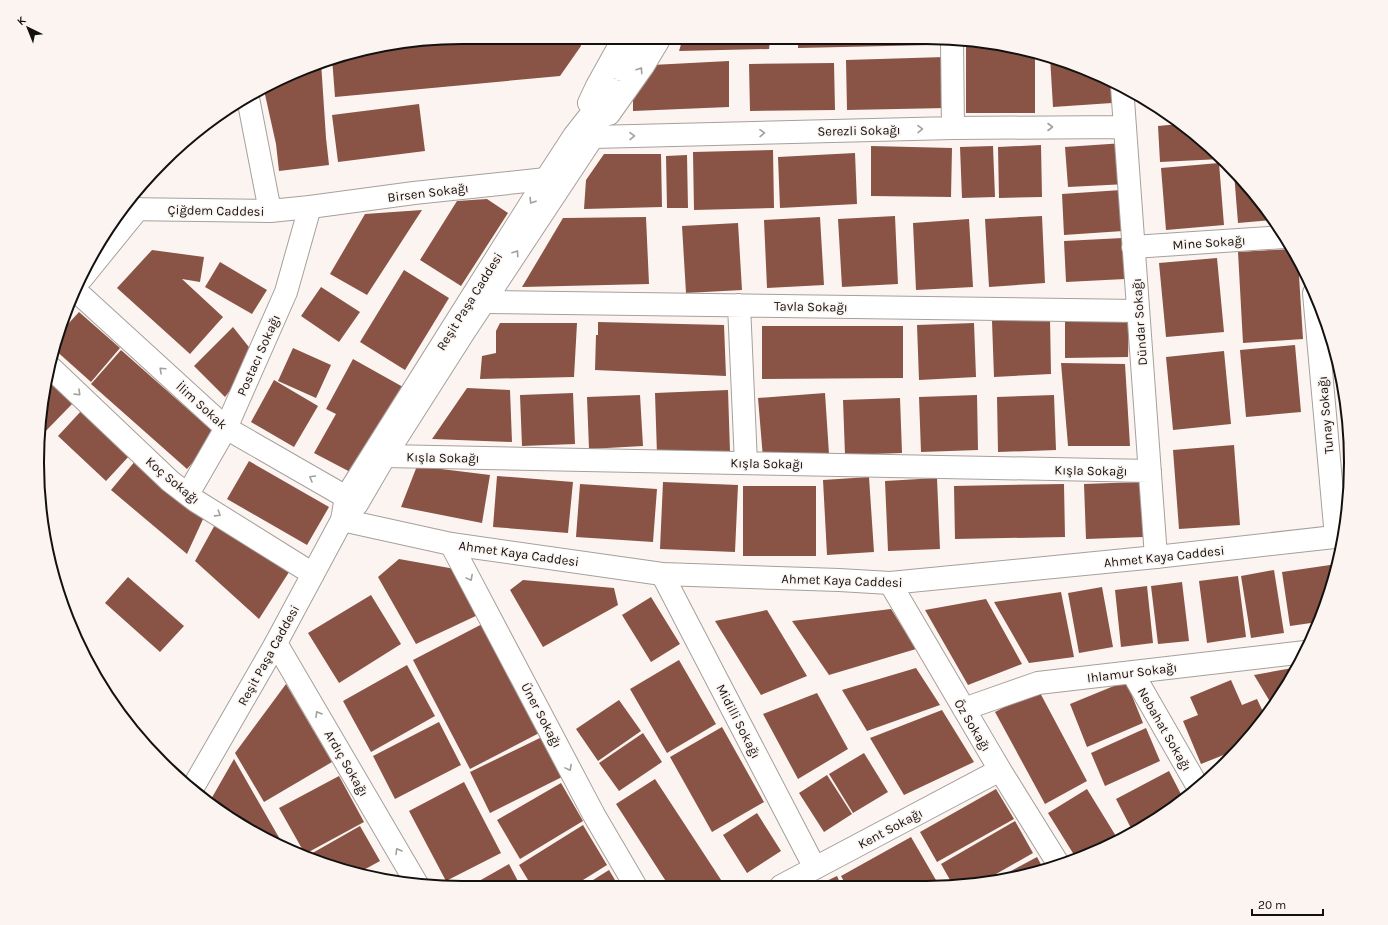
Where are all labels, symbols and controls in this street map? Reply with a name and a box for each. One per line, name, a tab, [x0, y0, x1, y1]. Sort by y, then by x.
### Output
north arrow	[8, 8, 48, 48]
text: K	[14, 13, 29, 28]
one-way arrow	[635, 68, 642, 75]
street label: Serezli Sokağı	[817, 122, 901, 139]
one-way arrow	[1047, 123, 1053, 131]
one-way arrow	[917, 125, 923, 133]
one-way arrow	[759, 128, 765, 137]
one-way arrow	[629, 132, 635, 140]
street label: Birsen Sokağı	[387, 180, 470, 205]
one-way arrow	[530, 197, 537, 204]
street label: Çiğdem Caddesi	[168, 202, 264, 219]
street label: Mine Sokağı	[1172, 232, 1246, 253]
street label: Reşit Paşa Caddesi	[433, 250, 506, 353]
one-way arrow	[511, 250, 519, 257]
street label: Dündar Sokağı	[1129, 278, 1150, 366]
street label: Tavla Sokağı	[774, 298, 848, 315]
street label: Postacı Sokağı	[234, 312, 283, 398]
one-way arrow	[160, 368, 167, 375]
street label: Tunay Sokağı	[1315, 375, 1336, 455]
street label: İlim Sokak	[173, 379, 230, 432]
one-way arrow	[73, 388, 80, 395]
street label: Kışla Sokağı	[406, 449, 480, 466]
street label: Koç Sokağı	[143, 454, 203, 507]
street label: Kışla Sokağı	[730, 455, 804, 472]
street label: Kışla Sokağı	[1054, 462, 1128, 479]
one-way arrow	[309, 475, 316, 482]
one-way arrow	[214, 510, 221, 517]
street label: Ahmet Kaya Caddesi	[458, 538, 580, 569]
street label: Ahmet Kaya Caddesi	[1103, 543, 1225, 570]
street label: Ahmet Kaya Caddesi	[781, 571, 903, 590]
one-way arrow	[465, 574, 472, 582]
street label: Reşit Paşa Caddesi	[235, 602, 302, 708]
street label: Ihlamur Sokağı	[1086, 660, 1178, 685]
street label: Üner Sokağı	[518, 680, 566, 750]
street label: Midilli Sokağı	[713, 682, 764, 761]
street label: Nebahat Sokağı	[1135, 685, 1195, 774]
street label: Öz Sokağı	[951, 696, 995, 754]
one-way arrow	[316, 711, 323, 718]
street label: Ardıç Sokağı	[322, 727, 372, 799]
one-way arrow	[565, 764, 572, 771]
street label: Kent Sokağı	[855, 805, 925, 852]
one-way arrow	[395, 848, 402, 855]
scale bar	[1252, 891, 1323, 917]
text: 20 m	[1258, 898, 1286, 912]

